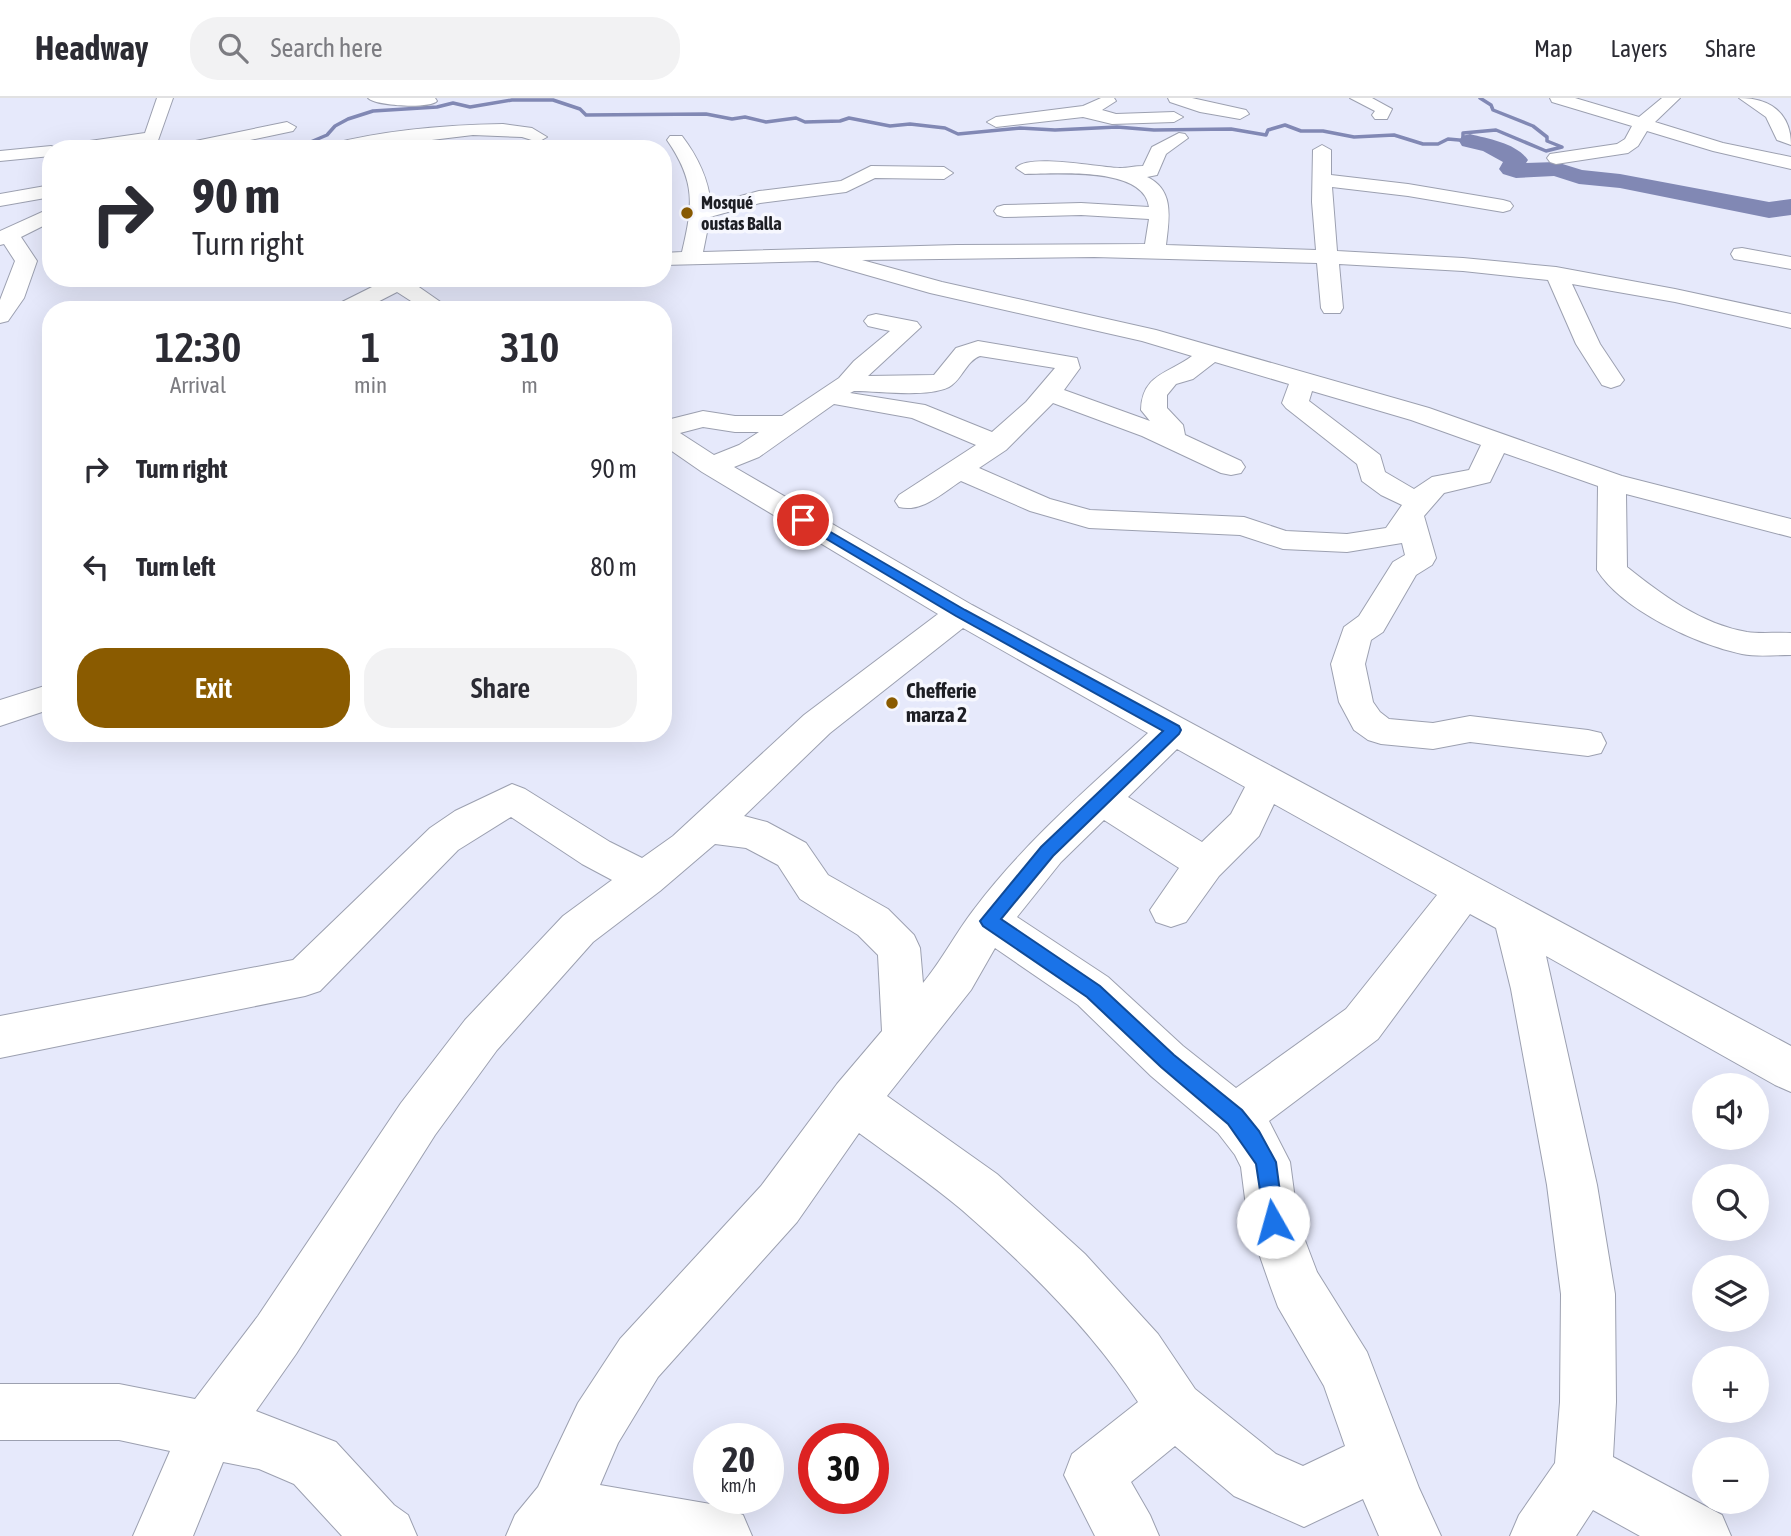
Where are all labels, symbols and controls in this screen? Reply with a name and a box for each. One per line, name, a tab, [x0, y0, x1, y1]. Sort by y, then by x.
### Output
search box	[190, 17, 680, 80]
text: Headway	[35, 29, 148, 67]
icon: search	[214, 29, 252, 67]
text: Search here	[270, 33, 383, 63]
text: Map	[1534, 35, 1573, 62]
text: Layers	[1611, 35, 1667, 62]
text: Share	[1705, 35, 1756, 62]
text: 90 m	[192, 167, 280, 223]
icon: right	[77, 168, 168, 259]
place label: Mosqué oustas Balla	[701, 192, 782, 234]
marker: Mosqué oustas Balla	[679, 205, 695, 221]
text: Turn right	[192, 225, 305, 262]
text: 12:30	[155, 323, 241, 371]
text: 1	[361, 323, 380, 371]
text: 310	[500, 323, 559, 371]
text: Arrival	[170, 372, 226, 398]
text: min	[354, 372, 387, 398]
text: m	[521, 372, 538, 398]
icon: right	[77, 450, 115, 488]
text: Turn right	[136, 454, 227, 484]
text: 90 m	[590, 454, 637, 484]
pin	[773, 490, 833, 550]
icon: arrive	[784, 501, 822, 539]
icon: left	[77, 548, 115, 586]
text: Turn left	[136, 552, 216, 582]
text: 80 m	[590, 552, 637, 582]
button: Exit	[77, 648, 350, 728]
button: Share	[364, 648, 637, 728]
place label: Chefferie marza 2	[906, 678, 977, 726]
marker: Chefferie marza 2	[884, 695, 900, 711]
map controls	[1692, 1073, 1769, 1514]
button: sound	[1692, 1073, 1769, 1150]
button: search	[1692, 1164, 1769, 1241]
position arrow	[1236, 1185, 1310, 1259]
button: layers	[1692, 1255, 1769, 1332]
button: +	[1692, 1346, 1769, 1423]
speed limit sign: 30	[798, 1423, 889, 1514]
button: −	[1692, 1437, 1769, 1514]
text: 20	[722, 1439, 755, 1479]
text: km/h	[721, 1475, 756, 1496]

